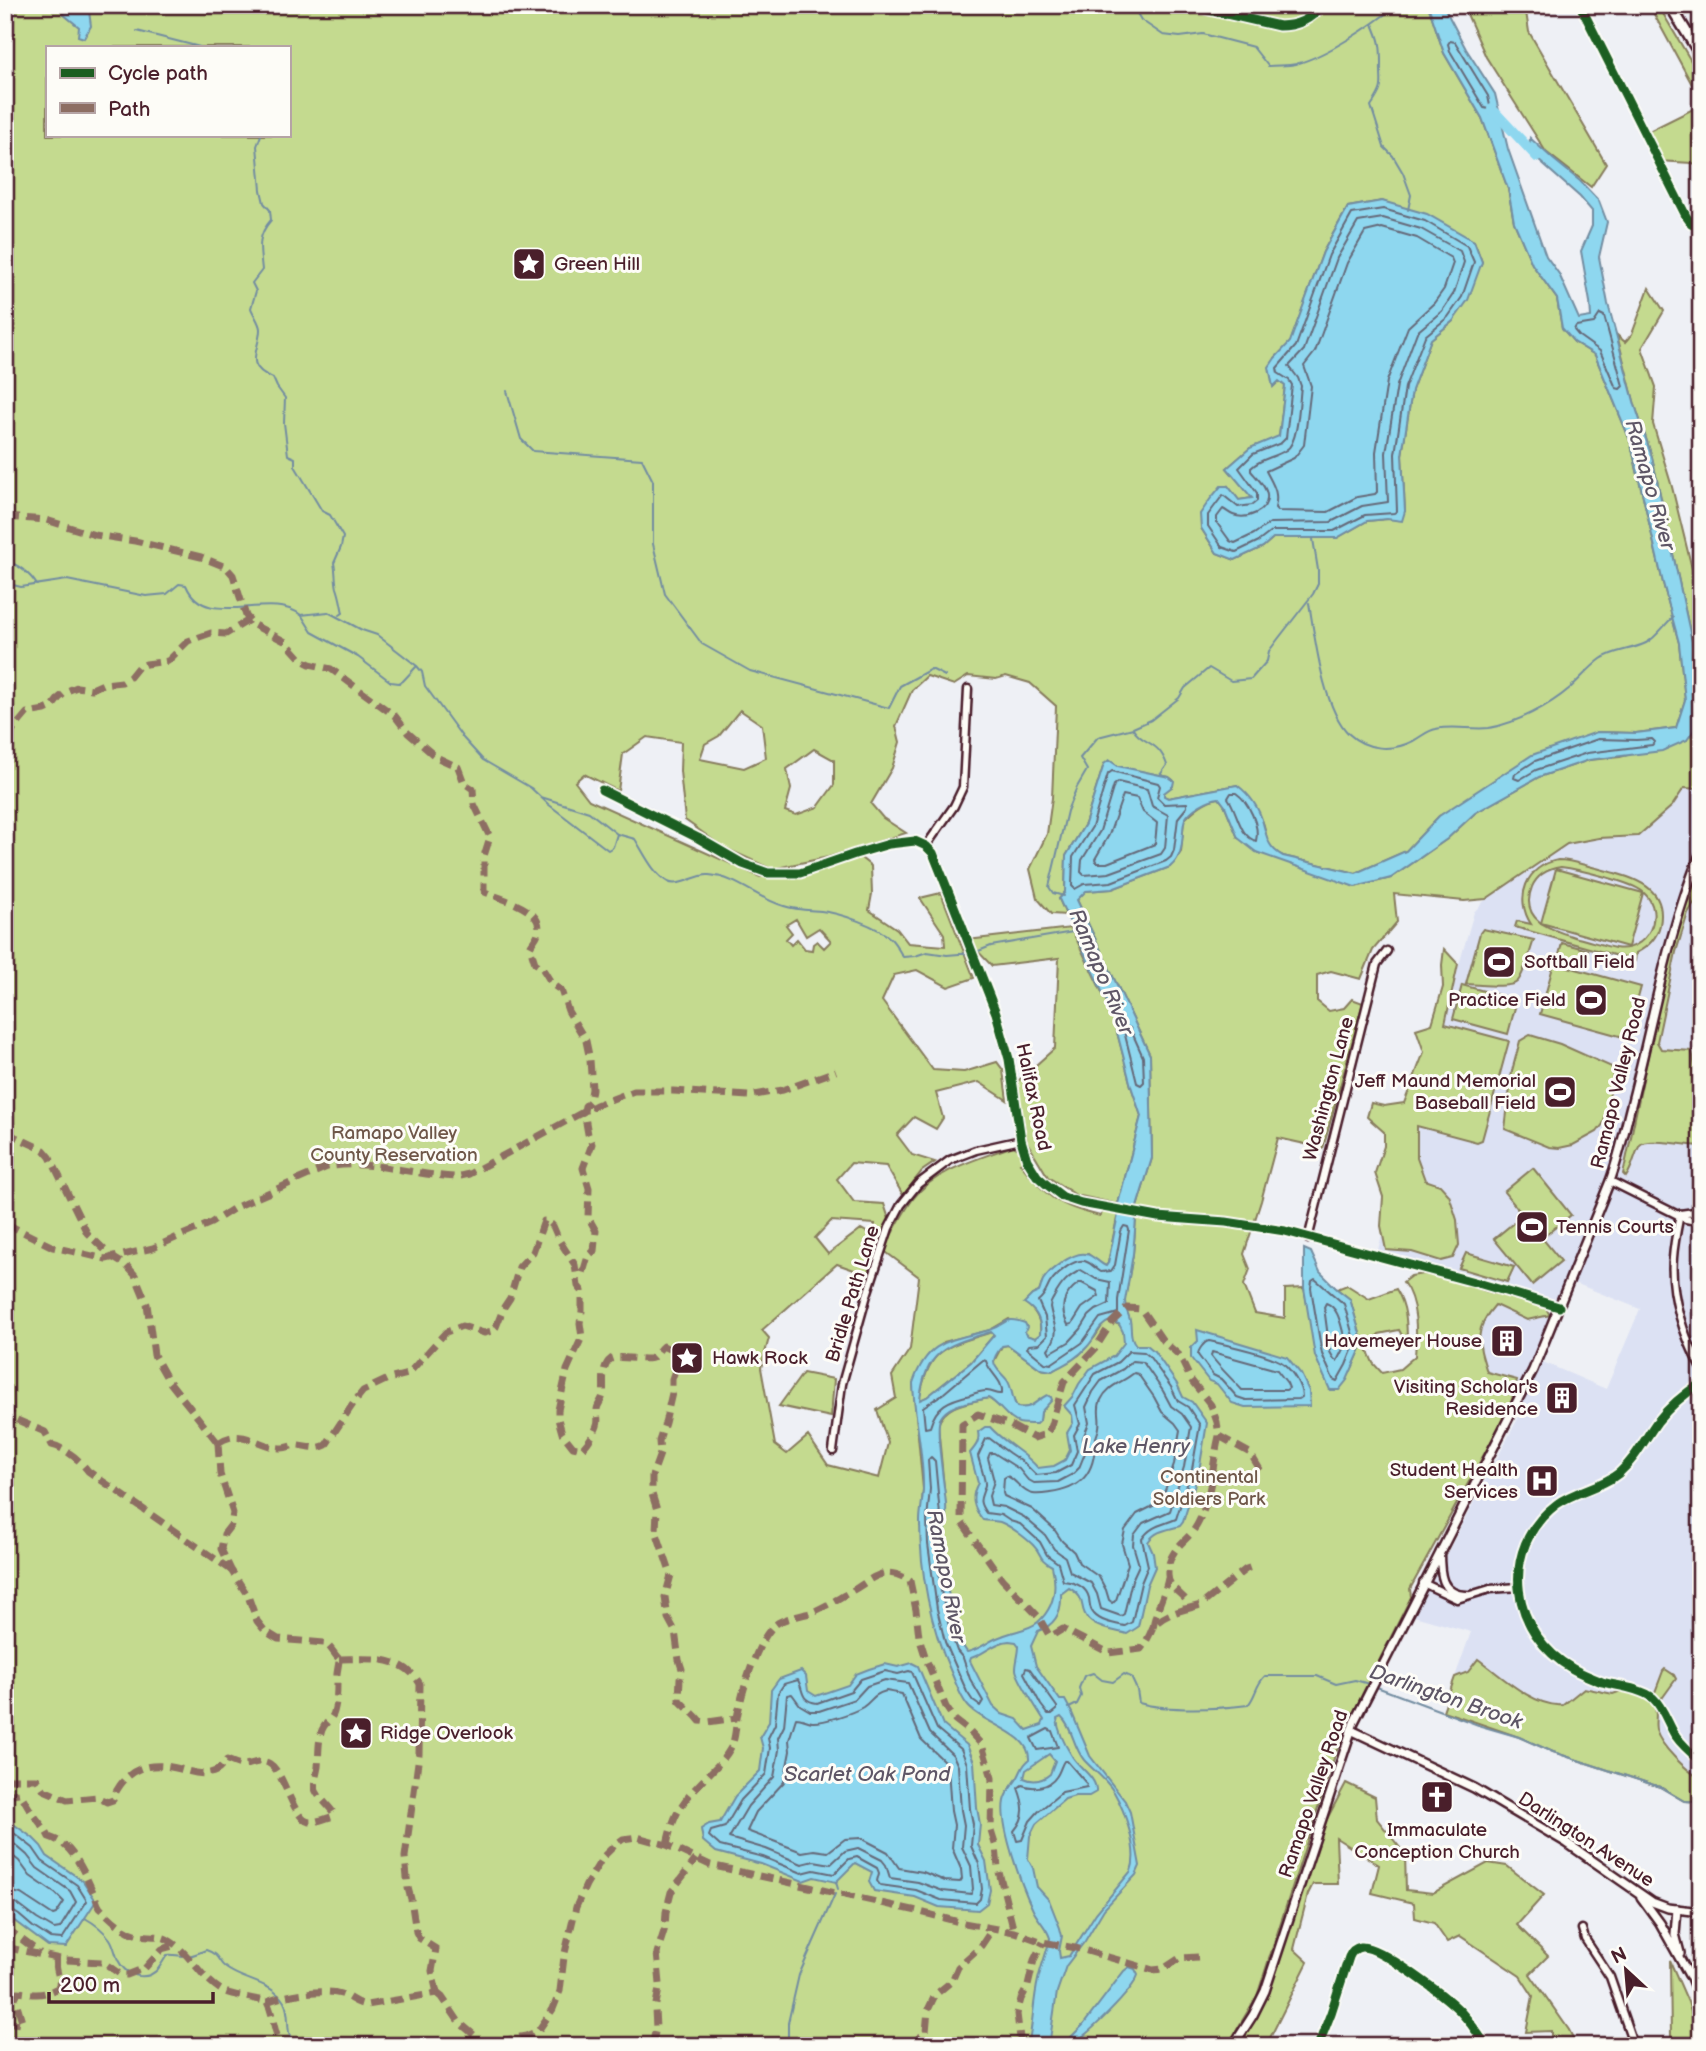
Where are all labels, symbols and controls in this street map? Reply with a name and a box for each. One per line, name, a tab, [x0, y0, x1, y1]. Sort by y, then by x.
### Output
legend	[46, 46, 290, 136]
text: Cycle path	[108, 61, 208, 86]
text: Path	[108, 97, 150, 122]
place icon: Green Hill	[510, 245, 548, 283]
place label: Green Hill	[554, 253, 640, 276]
water label: Ramapo River	[1619, 417, 1681, 555]
water label: Ramapo River	[1063, 905, 1139, 1040]
sports icon: Softball Field	[1480, 943, 1518, 981]
place label: Softball Field	[1524, 951, 1635, 974]
sports icon: Practice Field	[1572, 981, 1610, 1019]
place label: Practice Field	[1448, 989, 1566, 1012]
street label: Ramapo Valley Road	[1587, 995, 1651, 1171]
street label: Washington Lane	[1299, 1015, 1359, 1163]
street label: Halifax Road	[1010, 1041, 1056, 1153]
place label: Jeff Maund Memorial Baseball Field	[1355, 1070, 1536, 1115]
sports icon: Jeff Maund Memorial Baseball Field	[1541, 1073, 1579, 1111]
park label: Ramapo Valley County Reservation	[310, 1122, 478, 1167]
sports icon: Tennis Courts	[1513, 1208, 1551, 1246]
place label: Tennis Courts	[1556, 1216, 1674, 1239]
street label: Bridle Path Lane	[821, 1223, 885, 1365]
building icon: Havemeyer House	[1488, 1322, 1526, 1360]
place label: Havemeyer House	[1324, 1330, 1482, 1353]
place icon: Hawk Rock	[668, 1339, 706, 1377]
place label: Hawk Rock	[712, 1347, 808, 1370]
place label: Visiting Scholar's Residence	[1394, 1376, 1538, 1421]
building icon: Visiting Scholar's Residence	[1543, 1379, 1581, 1417]
water label: Lake Henry	[1082, 1434, 1191, 1459]
place label: Student Health Services	[1390, 1459, 1518, 1504]
hospital icon: Student Health Services	[1523, 1462, 1561, 1500]
park label: Continental Soldiers Park	[1153, 1466, 1266, 1511]
water label: Ramapo River	[921, 1507, 971, 1646]
water label: Darlington Brook	[1366, 1659, 1526, 1735]
street label: Ramapo Valley Road	[1274, 1707, 1354, 1881]
place icon: Ridge Overlook	[337, 1714, 375, 1752]
place label: Ridge Overlook	[380, 1722, 513, 1745]
water label: Scarlet Oak Pond	[784, 1762, 951, 1787]
church icon: Immaculate Conception Church	[1418, 1778, 1456, 1816]
street label: Darlington Avenue	[1514, 1788, 1658, 1892]
place label: Immaculate Conception Church	[1354, 1819, 1520, 1864]
north arrow	[1590, 1936, 1660, 2006]
text: N	[1608, 1943, 1631, 1970]
scale bar	[49, 1960, 214, 2004]
text: 200 m	[60, 1973, 120, 1998]

